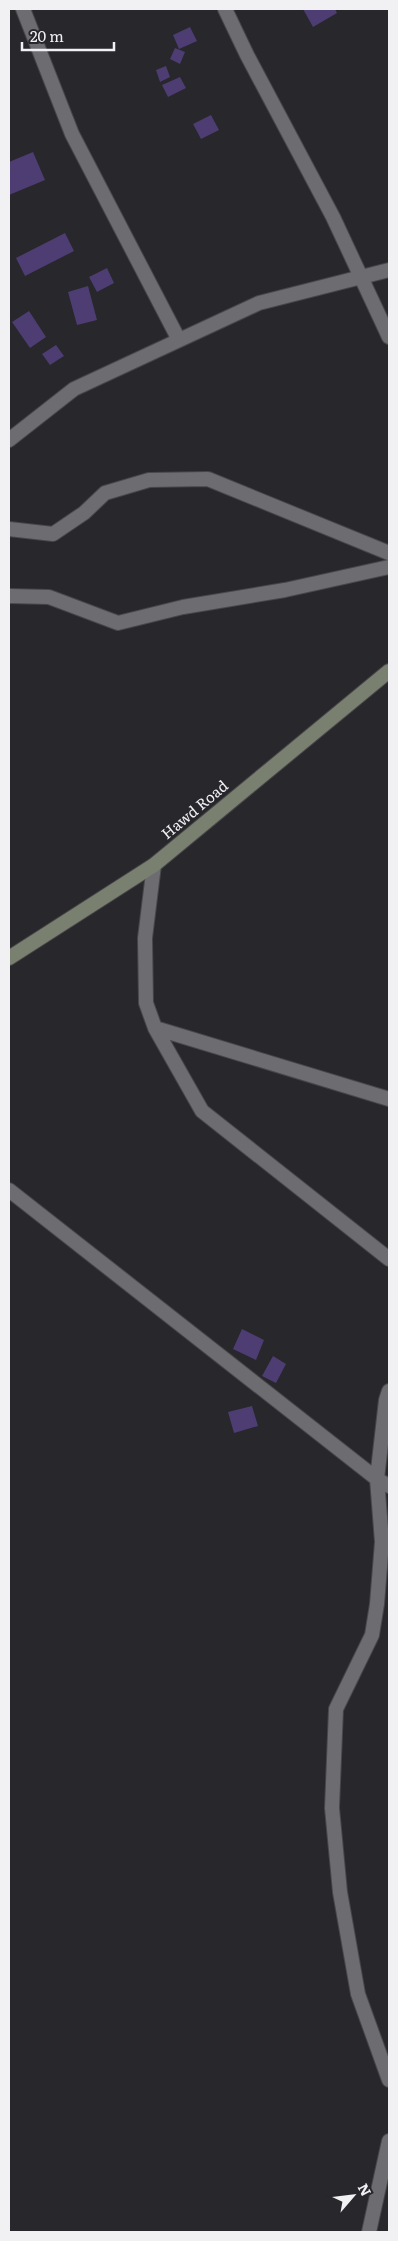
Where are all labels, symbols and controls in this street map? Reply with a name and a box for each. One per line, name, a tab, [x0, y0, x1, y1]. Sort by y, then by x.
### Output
scale bar	[22, 20, 115, 52]
text: 20 m	[30, 24, 64, 47]
street label: Hawd Road	[155, 774, 233, 844]
north arrow	[328, 2171, 378, 2221]
text: N	[354, 2180, 377, 2200]

